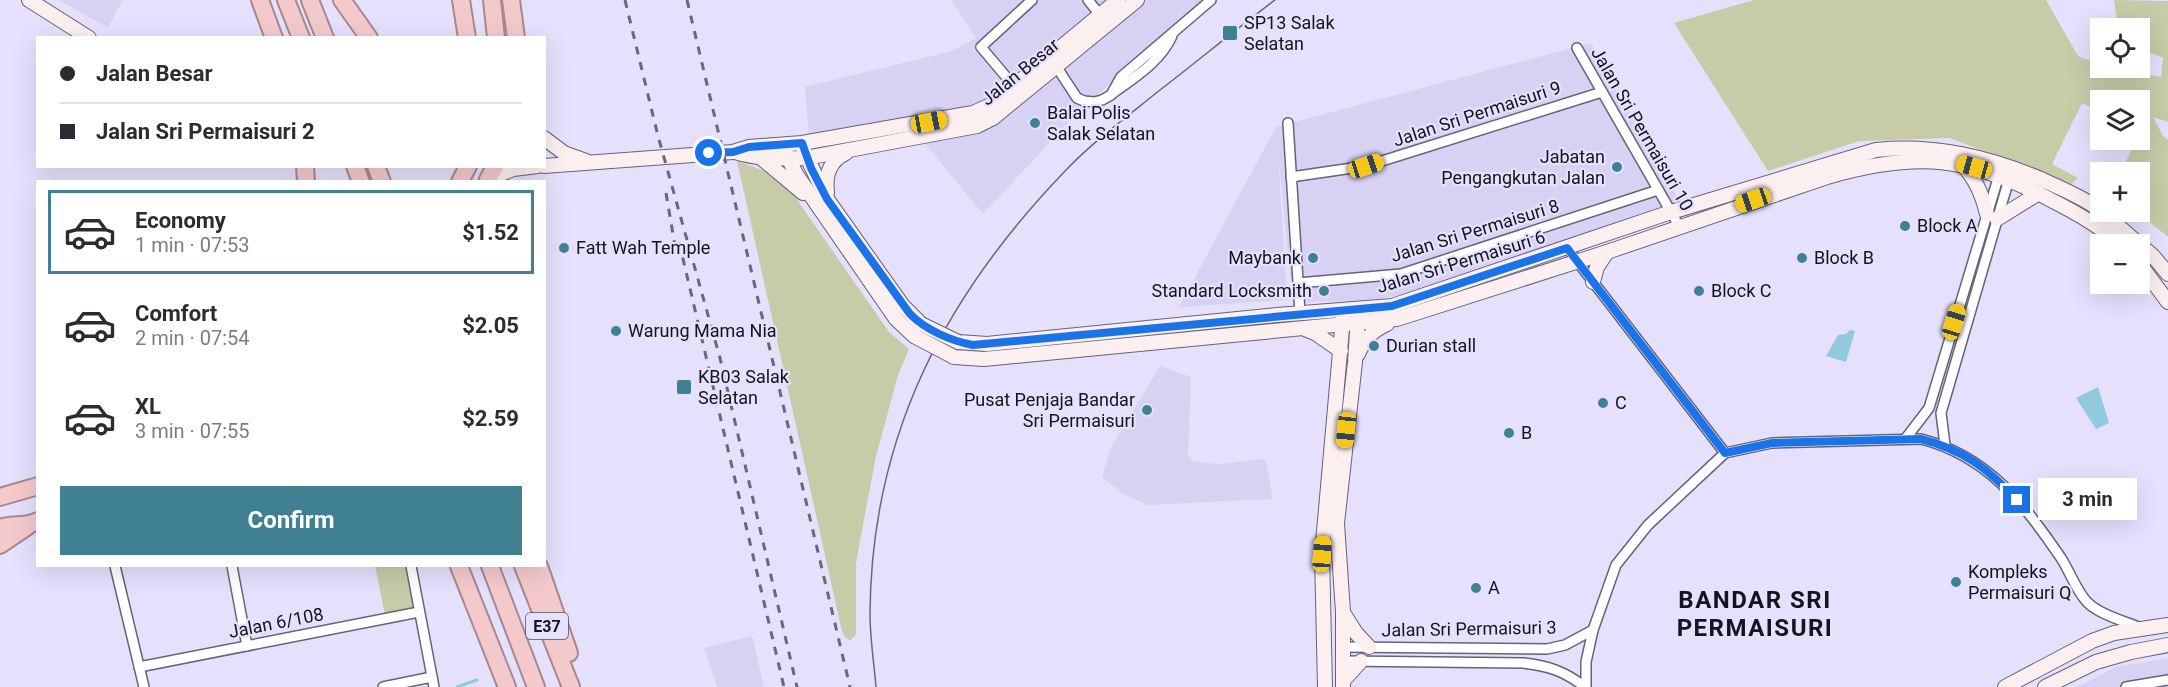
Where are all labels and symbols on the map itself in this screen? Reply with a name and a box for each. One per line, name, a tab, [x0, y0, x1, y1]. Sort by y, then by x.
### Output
place label: SP13 Salak Selatan	[1244, 12, 1335, 54]
marker: SP13 Salak Selatan	[1221, 24, 1239, 42]
street label: Jalan Besar	[976, 34, 1063, 109]
street label: Jalan Sri Permaisuri 10	[1587, 43, 1698, 214]
street label: Jalan Sri Permaisuri 9	[1390, 76, 1563, 151]
place label: Balai Polis Salak Selatan	[1047, 102, 1155, 144]
car	[910, 110, 948, 134]
marker: Balai Polis Salak Selatan	[1028, 116, 1042, 130]
route start	[695, 139, 722, 166]
place label: Jabatan Pengangkutan Jalan	[1441, 146, 1605, 188]
car	[1346, 152, 1386, 180]
car	[1954, 154, 1994, 180]
marker: Jabatan Pengangkutan Jalan	[1610, 160, 1624, 174]
car	[1733, 186, 1773, 214]
street label: Jalan Sri Permaisuri 8	[1388, 195, 1562, 266]
place label: Block A	[1917, 215, 1978, 236]
marker: Block A	[1898, 219, 1912, 233]
street label: Jalan Sri Permaisuri 6	[1374, 226, 1548, 297]
place label: Fatt Wah Temple	[576, 237, 710, 258]
marker: Fatt Wah Temple	[557, 241, 571, 255]
place label: Maybank	[1228, 247, 1302, 268]
place label: Block B	[1814, 247, 1874, 268]
marker: Maybank	[1306, 251, 1320, 265]
marker: Block B	[1795, 251, 1809, 265]
place label: Standard Locksmith	[1151, 280, 1312, 301]
place label: Block C	[1711, 280, 1772, 301]
marker: Standard Locksmith	[1317, 284, 1331, 298]
marker: Block C	[1692, 284, 1706, 298]
car	[1940, 302, 1968, 342]
place label: Warung Mama Nia	[628, 320, 777, 341]
marker: Warung Mama Nia	[609, 324, 623, 338]
place label: Durian stall	[1386, 335, 1476, 356]
marker: Durian stall	[1367, 339, 1381, 353]
place label: KB03 Salak Selatan	[698, 366, 790, 408]
marker: KB03 Salak Selatan	[675, 378, 693, 396]
place label: Pusat Penjaja Bandar Sri Permaisuri	[964, 389, 1135, 431]
place label: C	[1615, 392, 1627, 413]
marker: C	[1596, 396, 1610, 410]
marker: Pusat Penjaja Bandar Sri Permaisuri	[1140, 403, 1154, 417]
car	[1335, 411, 1357, 449]
place label: B	[1521, 422, 1532, 443]
marker: B	[1502, 426, 1516, 440]
callout: 3 min	[2038, 479, 2137, 521]
route end	[2003, 486, 2030, 513]
car	[1312, 535, 1332, 573]
place label: Kompleks Permaisuri Q	[1968, 561, 2071, 603]
marker: Kompleks Permaisuri Q	[1949, 575, 1963, 589]
place label: A	[1488, 577, 1500, 598]
marker: A	[1469, 581, 1483, 595]
district label: BANDAR SRI PERMAISURI	[1677, 586, 1833, 642]
street label: Jalan 6/108	[227, 603, 325, 642]
road number: E37	[526, 613, 568, 639]
street label: Jalan Sri Permaisuri 3	[1381, 616, 1557, 641]

